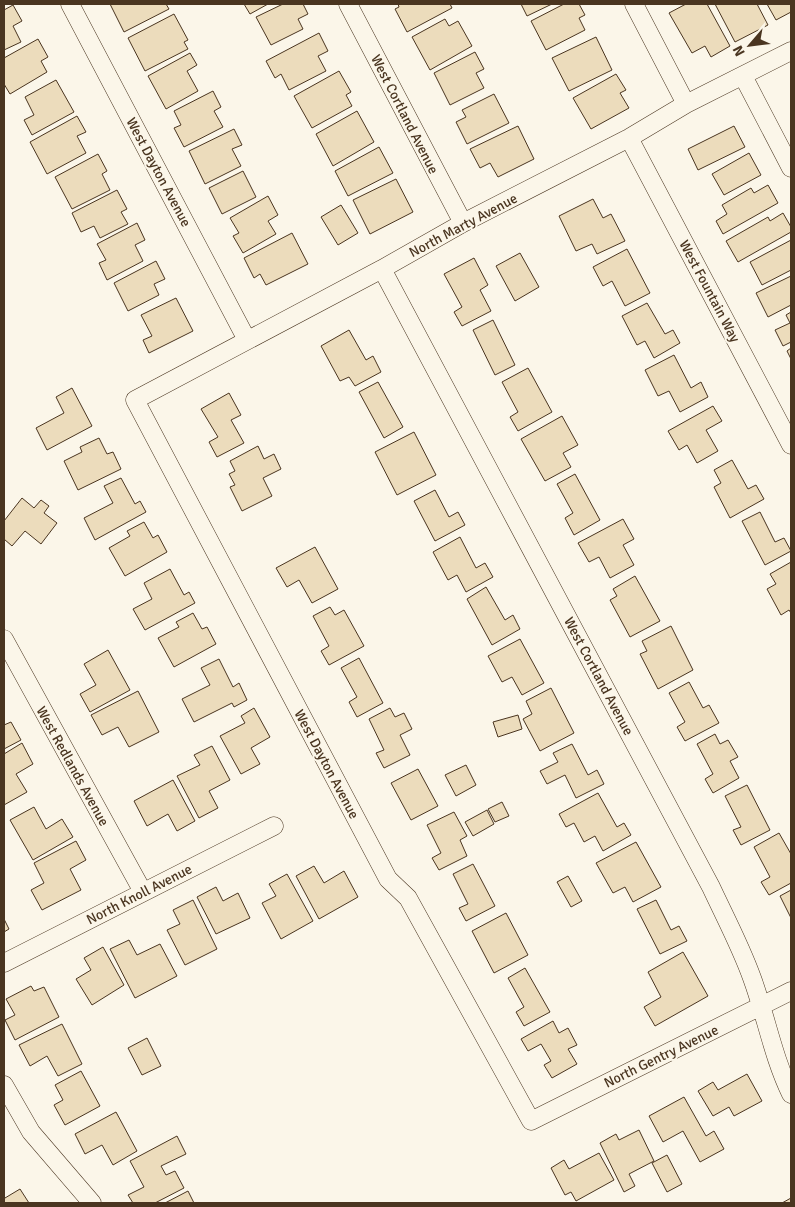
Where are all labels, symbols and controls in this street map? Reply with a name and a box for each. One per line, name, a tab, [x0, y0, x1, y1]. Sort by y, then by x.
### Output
north arrow	[725, 20, 775, 70]
text: N	[729, 43, 749, 59]
street label: West Cortland Avenue	[367, 52, 442, 177]
street label: West Dayton Avenue	[123, 115, 195, 230]
street label: North Marty Avenue	[406, 190, 520, 261]
street label: West Fountain Way	[675, 237, 744, 346]
street label: West Cortland Avenue	[560, 614, 637, 738]
street label: West Redlands Avenue	[33, 703, 113, 829]
street label: West Dayton Avenue	[291, 707, 363, 822]
street label: North Knoll Avenue	[84, 861, 195, 928]
street label: North Gentry Avenue	[601, 1021, 721, 1092]

